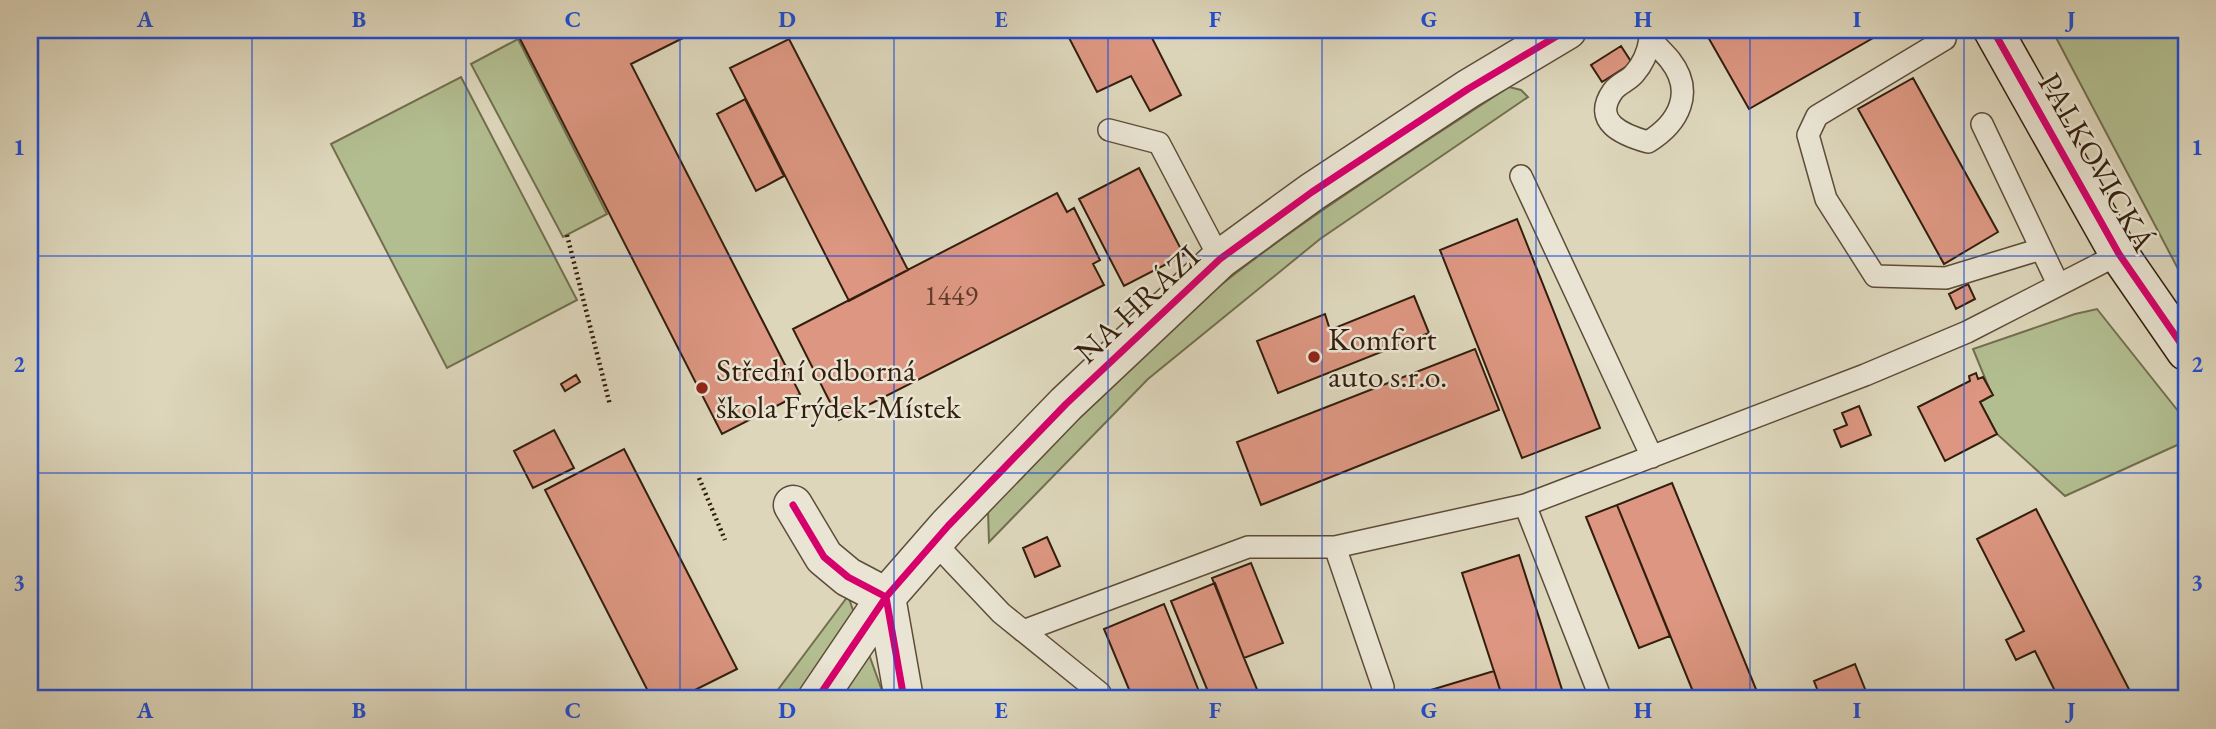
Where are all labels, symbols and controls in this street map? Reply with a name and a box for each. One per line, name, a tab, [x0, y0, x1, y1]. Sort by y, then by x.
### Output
text: A	[136, 4, 154, 34]
text: B	[352, 4, 366, 34]
text: C	[565, 4, 581, 34]
text: D	[778, 4, 796, 34]
text: E	[994, 4, 1008, 34]
text: F	[1209, 4, 1222, 34]
text: G	[1421, 4, 1437, 34]
text: H	[1634, 4, 1652, 34]
text: I	[1853, 4, 1861, 34]
text: J	[2065, 4, 2076, 34]
street label: PALKOVICKÁ	[2029, 65, 2166, 260]
text: 1	[13, 132, 25, 162]
text: 1	[2191, 132, 2203, 162]
street label: NA HRÁZI	[1066, 235, 1209, 373]
house number: 1449	[924, 277, 978, 313]
place label: Komfort auto s.r.o.	[1328, 318, 1447, 397]
text: 2	[13, 349, 25, 379]
place label: Střední odborná škola Frýdek-Místek	[716, 349, 962, 428]
marker: Komfort auto s.r.o.	[1306, 349, 1322, 365]
text: 2	[2191, 349, 2203, 379]
marker: Střední odborná škola Frýdek-Místek	[694, 380, 710, 396]
text: 3	[13, 567, 25, 597]
text: 3	[2191, 567, 2203, 597]
text: A	[136, 695, 154, 725]
text: B	[352, 695, 366, 725]
text: C	[565, 695, 581, 725]
text: D	[778, 695, 796, 725]
text: E	[994, 695, 1008, 725]
text: F	[1209, 695, 1222, 725]
text: G	[1421, 695, 1437, 725]
text: H	[1634, 695, 1652, 725]
text: I	[1853, 695, 1861, 725]
text: J	[2065, 695, 2076, 725]

